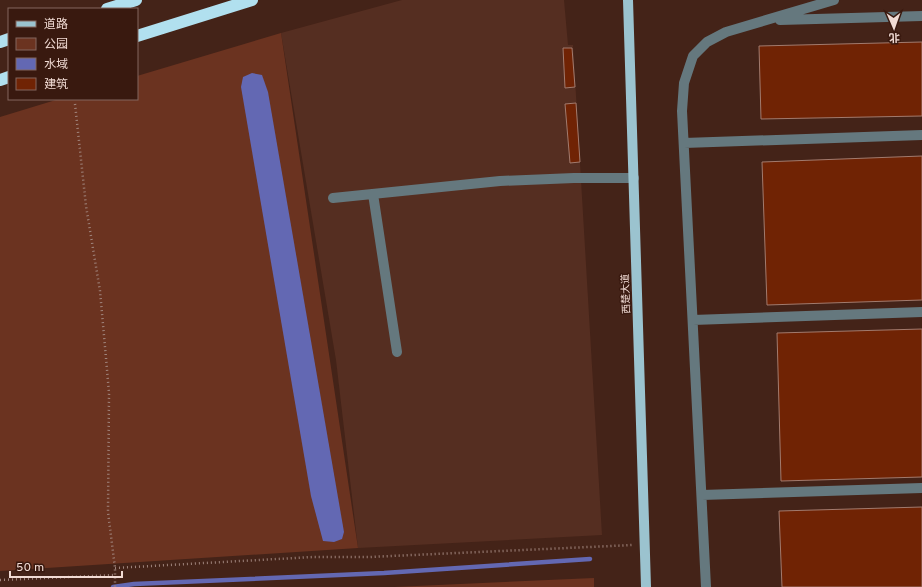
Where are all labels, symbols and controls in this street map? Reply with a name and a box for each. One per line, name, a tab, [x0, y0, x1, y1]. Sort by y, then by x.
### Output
legend	[8, 8, 138, 100]
north arrow	[874, 8, 914, 48]
text: 道路	[44, 17, 68, 33]
text: 北	[889, 30, 900, 44]
text: 公园	[44, 37, 68, 53]
text: 水域	[44, 57, 68, 73]
text: 建筑	[44, 77, 68, 93]
street label: 西楚大道	[619, 274, 634, 314]
scale bar	[10, 553, 122, 579]
text: 50 m	[16, 560, 44, 576]

